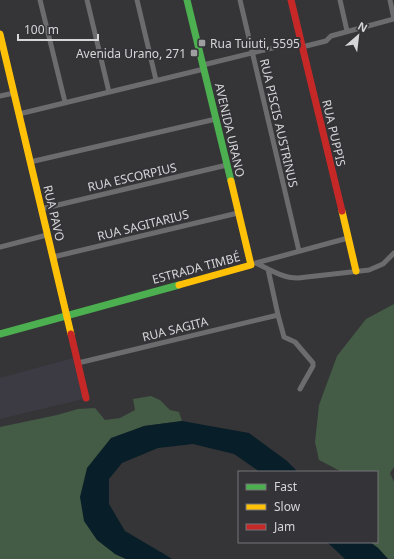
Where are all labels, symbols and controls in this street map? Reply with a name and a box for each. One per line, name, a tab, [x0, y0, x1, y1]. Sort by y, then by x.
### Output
scale bar	[18, 16, 98, 42]
north arrow	[338, 16, 378, 56]
text: N	[355, 18, 370, 35]
text: 100 m	[24, 21, 59, 38]
place label: Rua Tuiuti, 5595	[210, 35, 300, 52]
marker: Rua Tuiuti, 5595	[197, 38, 207, 48]
place label: Avenida Urano, 271	[76, 45, 186, 62]
marker: Avenida Urano, 271	[189, 48, 199, 58]
street label: RUA PISCIS AUSTRINUS	[256, 57, 302, 190]
street label: AVENIDA URANO	[211, 81, 249, 179]
street label: RUA PUPPIS	[318, 98, 350, 168]
street label: RUA ESCORPIUS	[86, 158, 179, 196]
street label: RUA PAVO	[39, 183, 69, 243]
street label: RUA SAGITARIUS	[95, 205, 191, 245]
street label: ESTRADA TIMBÉ	[150, 248, 242, 288]
street label: RUA SAGITA	[140, 313, 210, 345]
legend	[238, 471, 378, 543]
text: Fast	[274, 478, 298, 495]
text: Slow	[274, 498, 301, 515]
text: Jam	[273, 518, 295, 535]

